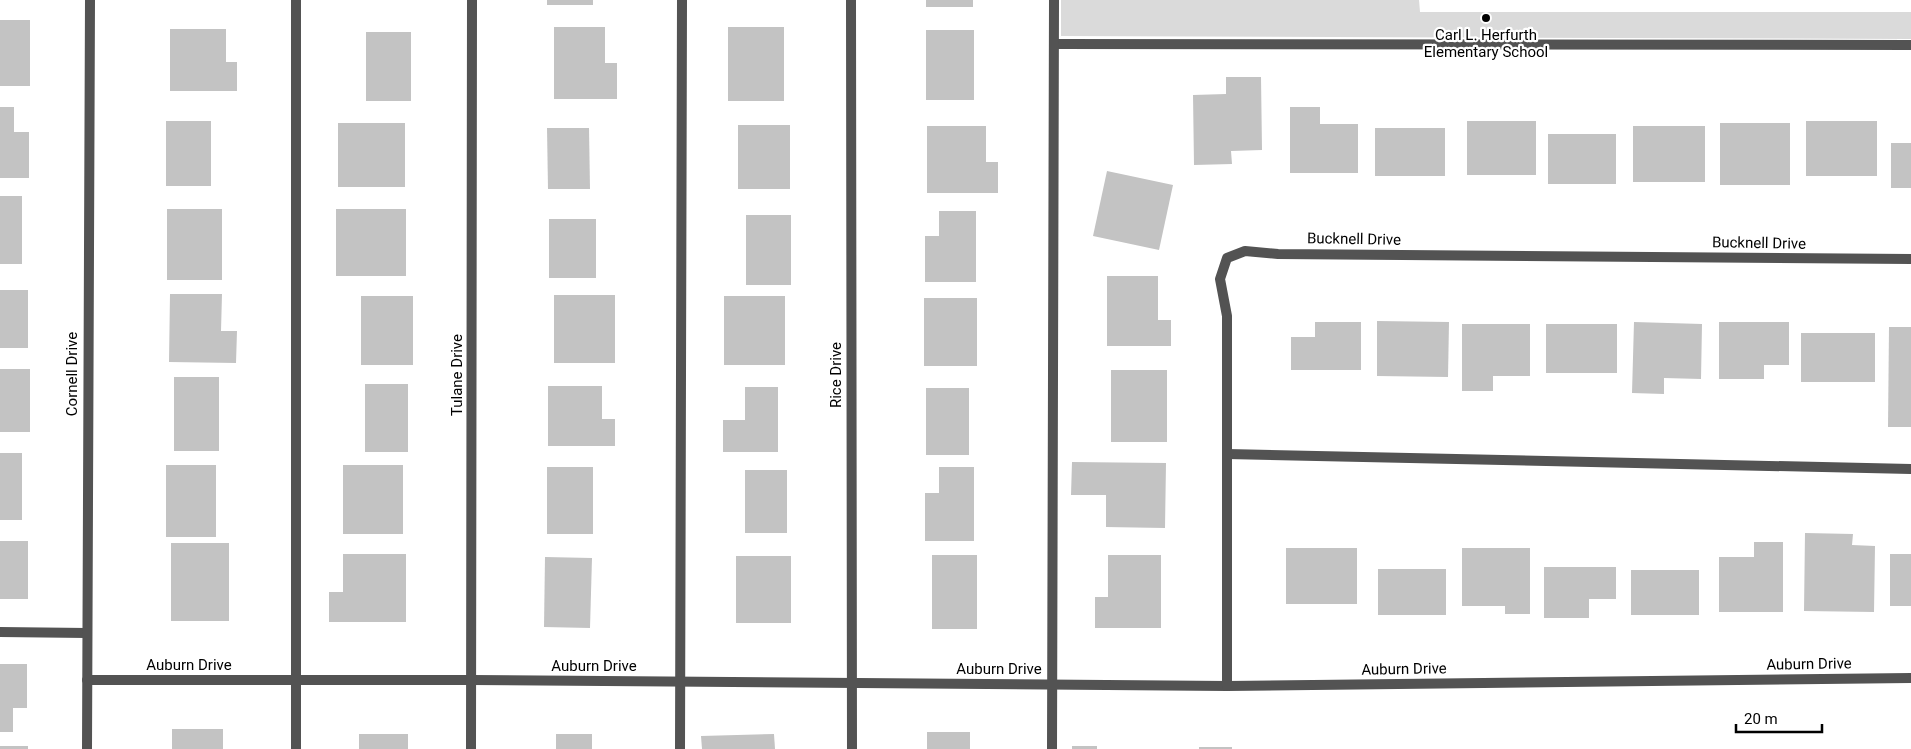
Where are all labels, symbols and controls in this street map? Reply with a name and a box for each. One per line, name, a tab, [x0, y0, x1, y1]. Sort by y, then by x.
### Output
marker: Carl L. Herfurth Elementary School	[1480, 12, 1492, 24]
place label: Carl L. Herfurth Elementary School	[1424, 26, 1548, 61]
street label: Bucknell Drive	[1307, 229, 1401, 249]
street label: Bucknell Drive	[1712, 233, 1806, 253]
street label: Cornell Drive	[63, 332, 81, 416]
street label: Tulane Drive	[448, 334, 466, 416]
street label: Rice Drive	[827, 342, 845, 408]
street label: Auburn Drive	[1766, 654, 1852, 674]
street label: Auburn Drive	[146, 656, 232, 674]
street label: Auburn Drive	[551, 657, 637, 675]
street label: Auburn Drive	[1361, 659, 1447, 679]
street label: Auburn Drive	[956, 660, 1042, 678]
scale bar	[1736, 702, 1822, 734]
text: 20 m	[1744, 710, 1778, 728]

